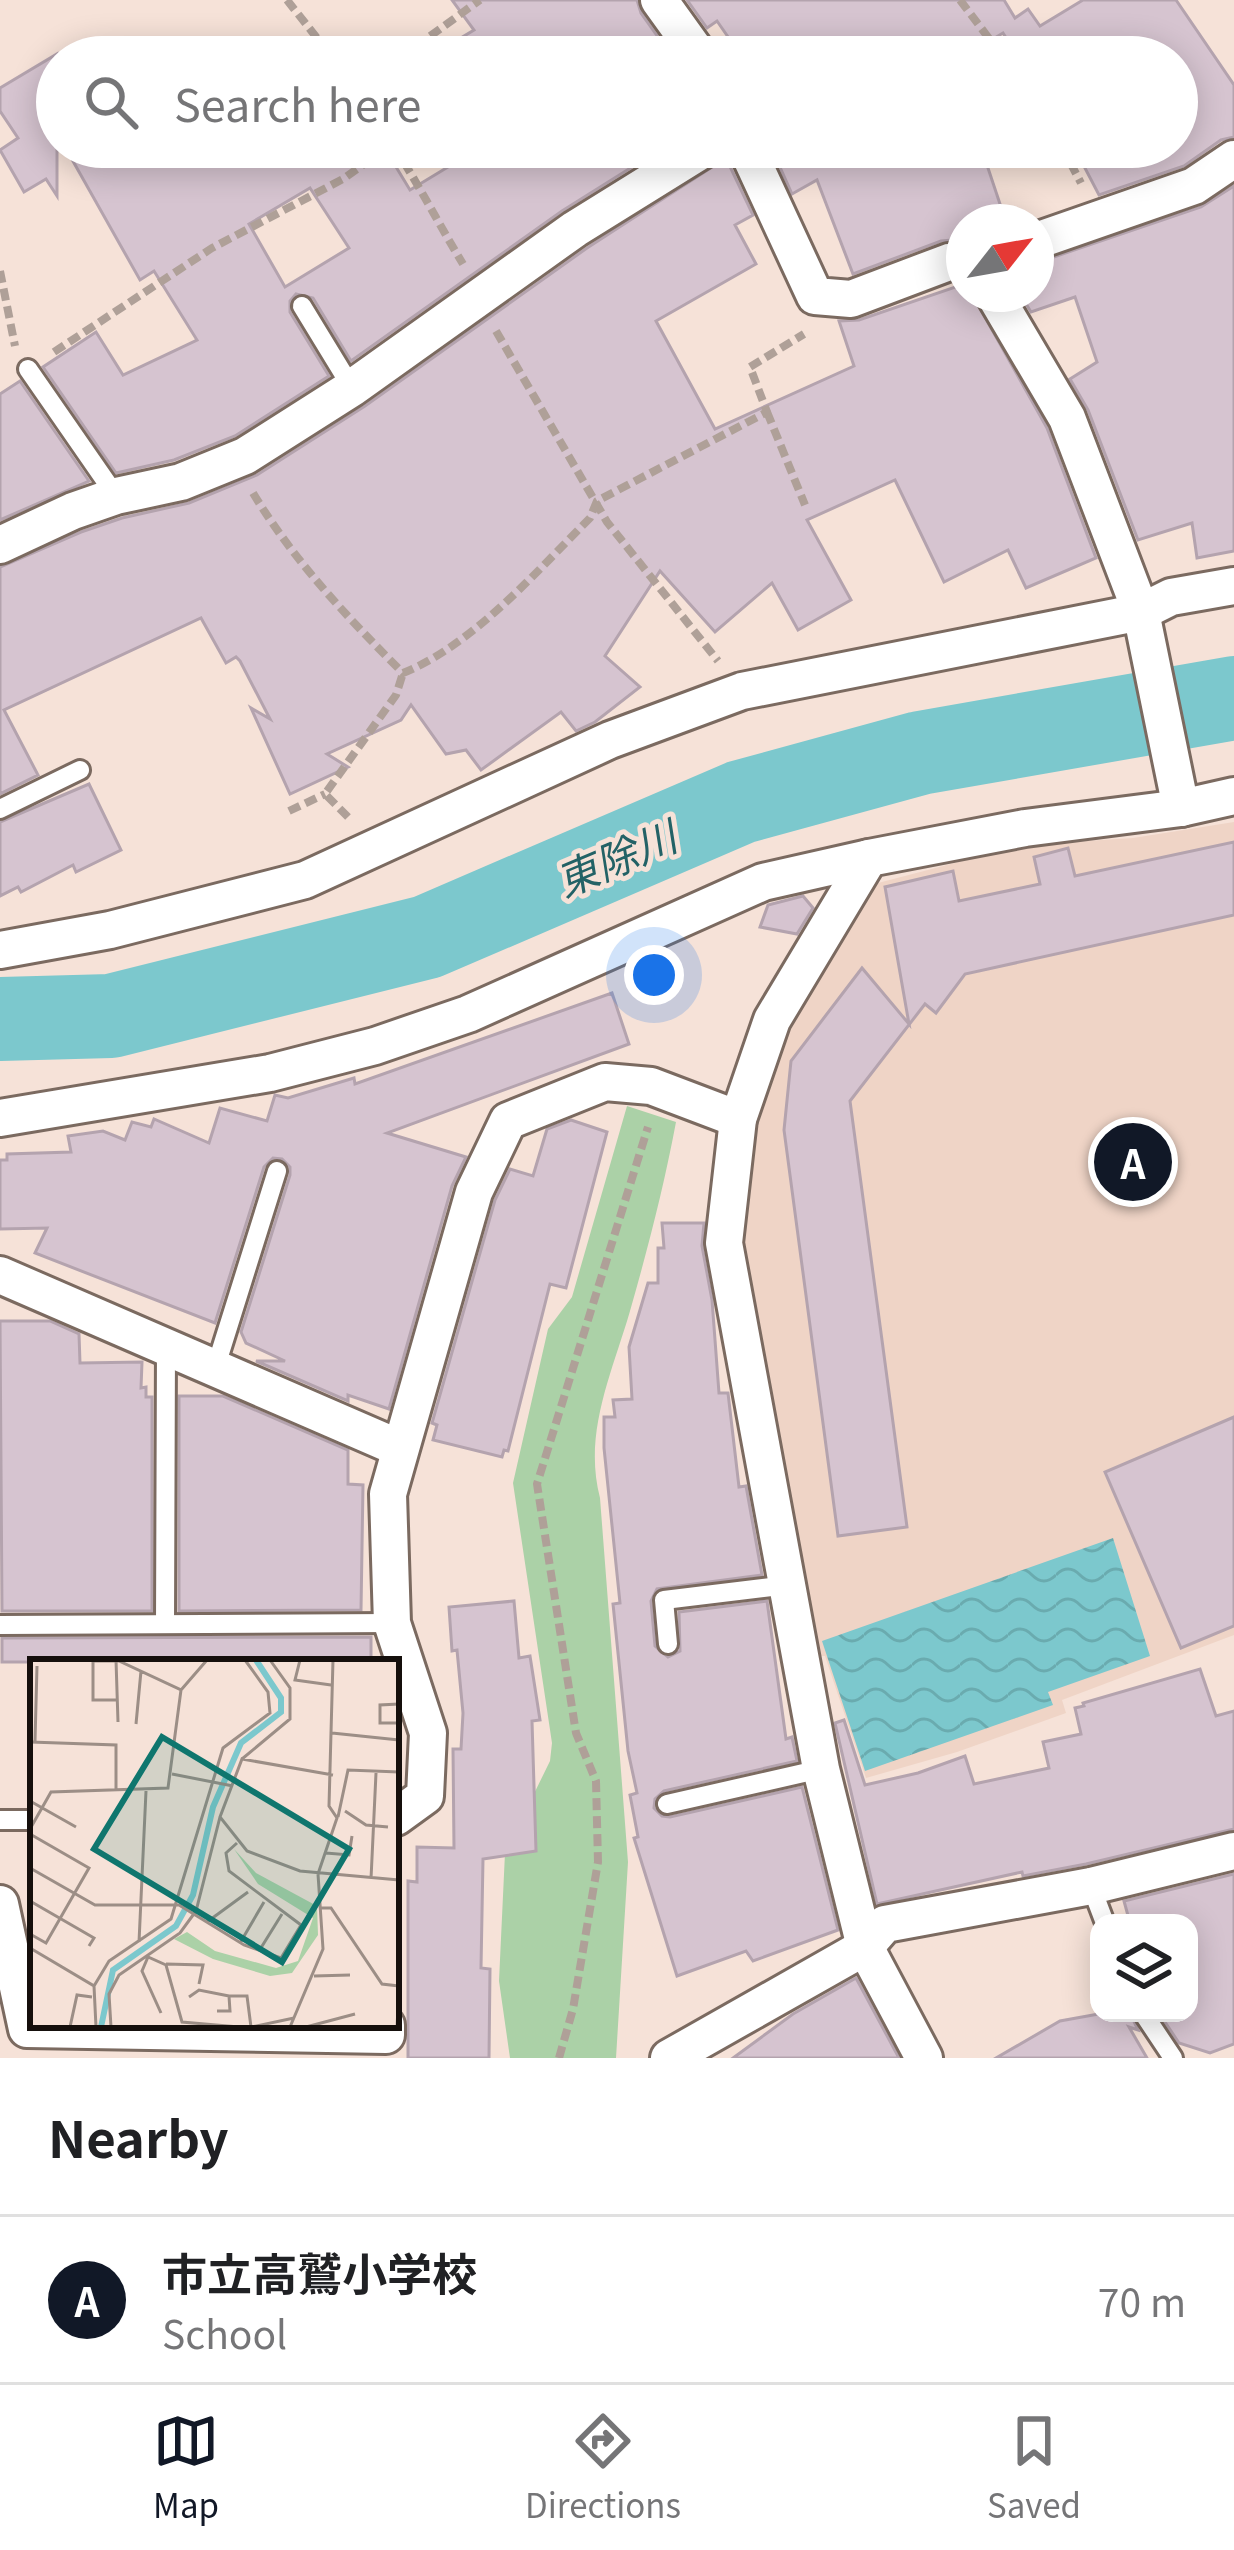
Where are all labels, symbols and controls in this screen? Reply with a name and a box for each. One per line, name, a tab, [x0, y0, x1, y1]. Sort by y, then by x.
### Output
search box	[36, 36, 1198, 168]
icon: search	[78, 69, 144, 135]
text: Search here	[174, 70, 421, 135]
north arrow	[946, 204, 1054, 312]
water label: 東除川	[545, 802, 689, 909]
your location	[624, 945, 684, 1005]
pin: A	[1094, 1117, 1172, 1207]
inset map	[30, 1659, 399, 2028]
map controls	[1090, 1914, 1198, 2022]
button: layers	[1090, 1914, 1198, 2022]
text: Nearby	[48, 2099, 229, 2173]
text: 市立高鷲小学校	[162, 2239, 477, 2304]
text: A	[75, 2272, 100, 2328]
text: 70 m	[1098, 2272, 1186, 2328]
text: School	[162, 2304, 287, 2360]
tab: Map	[153, 2408, 219, 2528]
tab: Directions	[525, 2408, 681, 2528]
tab: Saved	[987, 2408, 1081, 2528]

